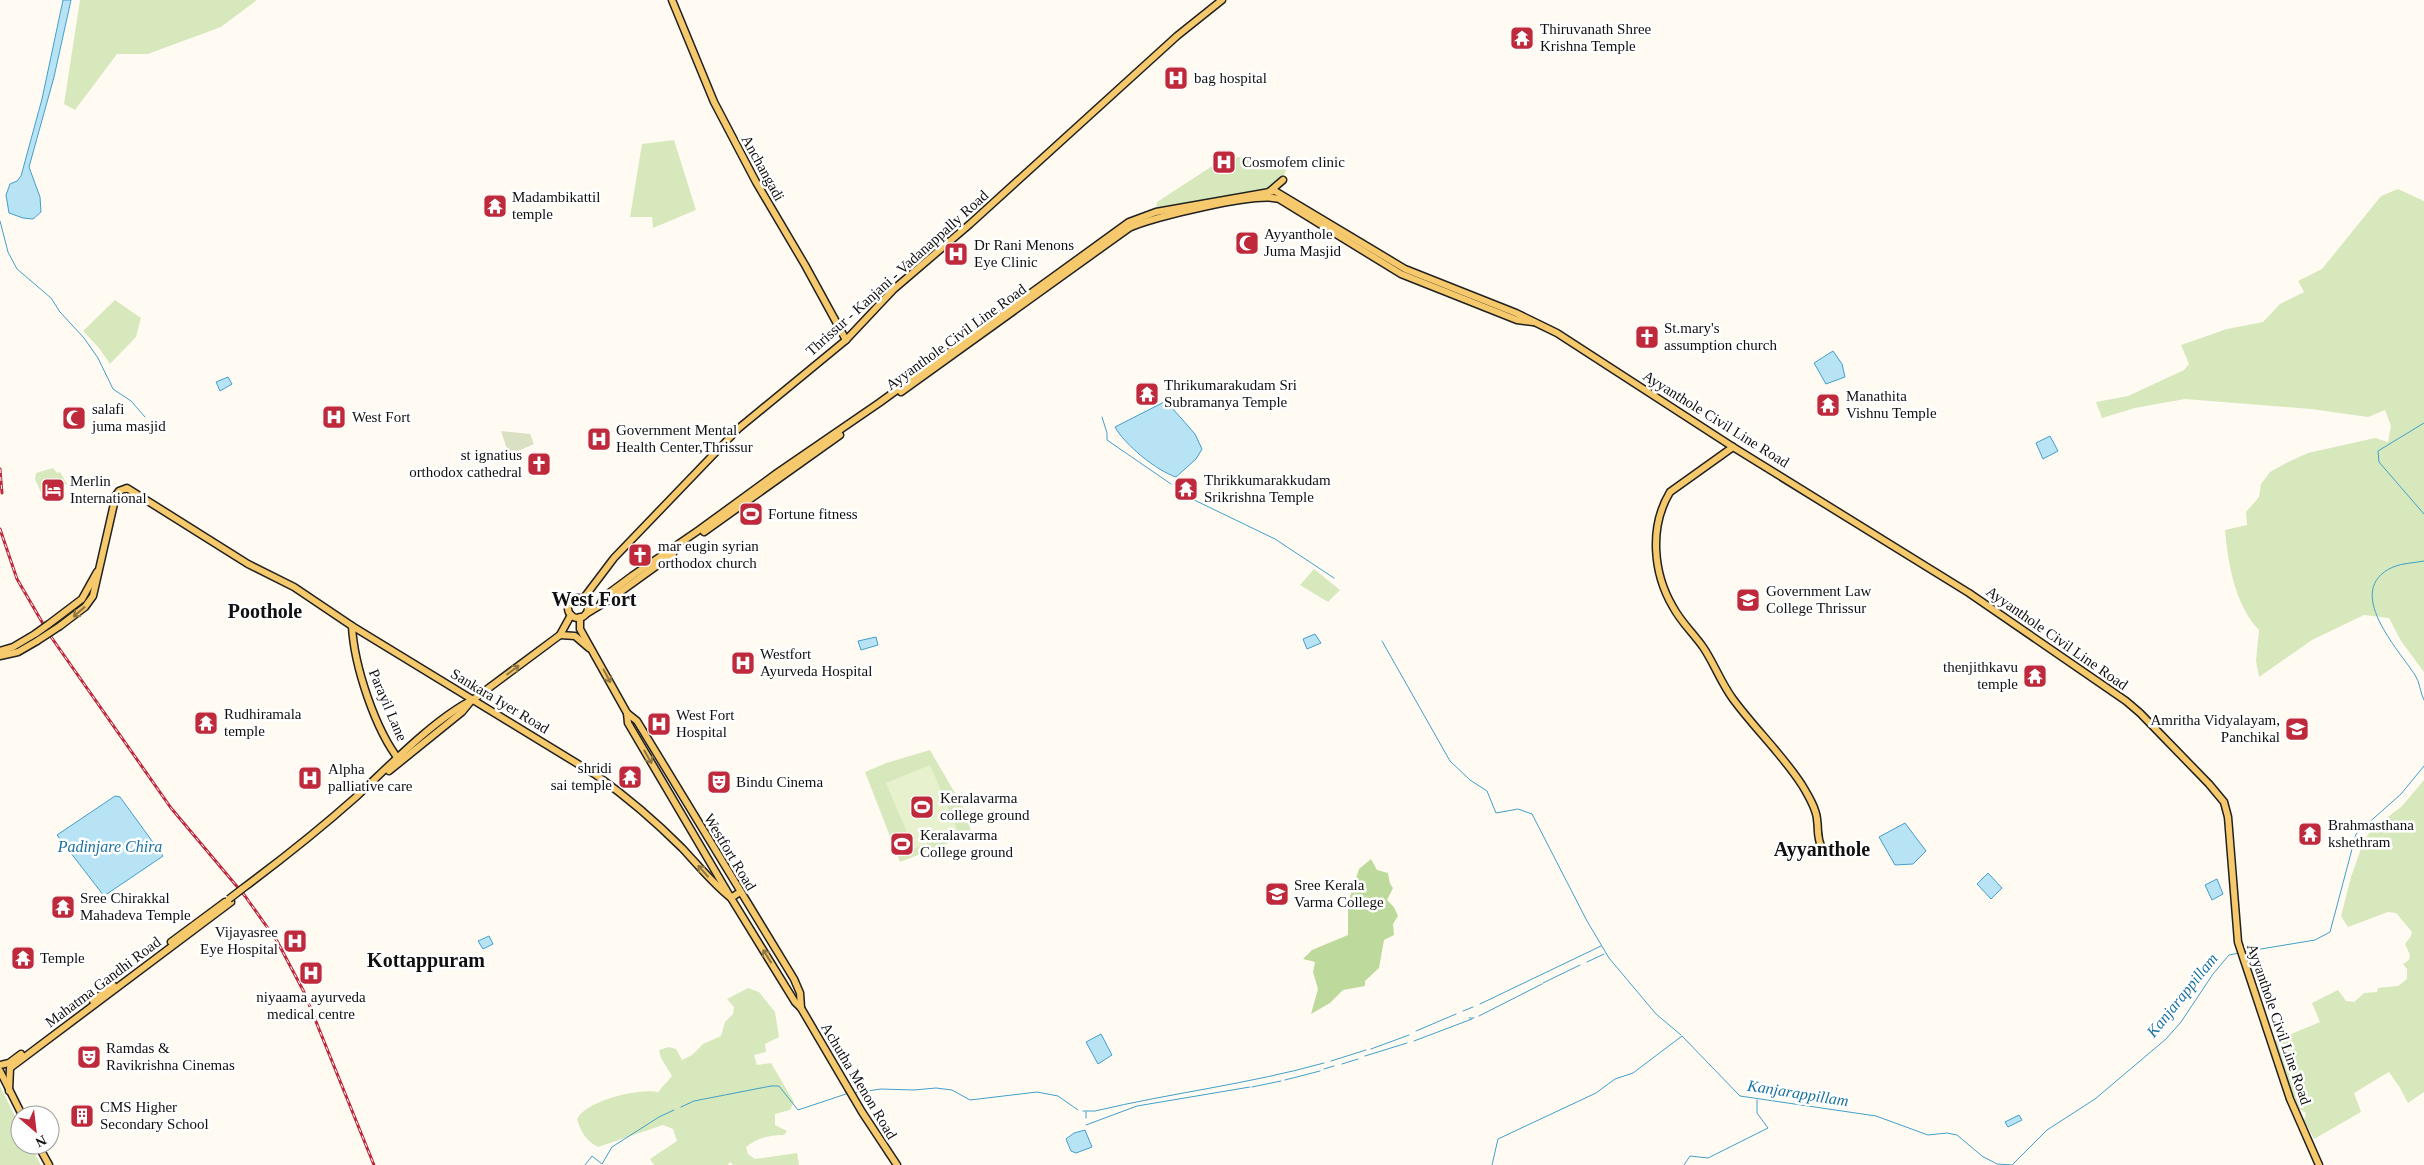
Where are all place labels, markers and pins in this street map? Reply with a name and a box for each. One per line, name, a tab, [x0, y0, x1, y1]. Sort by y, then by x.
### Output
place label: Thiruvanath Shree Krishna Temple	[1540, 21, 1652, 54]
temple icon: Thiruvanath Shree Krishna Temple	[1509, 25, 1535, 51]
hospital icon: bag hospital	[1163, 65, 1189, 91]
place label: bag hospital	[1194, 70, 1267, 86]
hospital icon: Cosmofem clinic	[1211, 149, 1237, 175]
place label: Cosmofem clinic	[1242, 154, 1345, 170]
place label: Madambikattil temple	[512, 189, 600, 222]
temple icon: Madambikattil temple	[482, 193, 508, 219]
place label: Ayyanthole Juma Masjid	[1264, 226, 1342, 259]
mosque icon: Ayyanthole Juma Masjid	[1234, 230, 1260, 256]
place label: Dr Rani Menons Eye Clinic	[974, 237, 1074, 270]
hospital icon: Dr Rani Menons Eye Clinic	[943, 241, 969, 267]
place label: St.mary's assumption church	[1664, 320, 1777, 353]
church icon: St.mary's assumption church	[1634, 324, 1660, 350]
place label: Thrikumarakudam Sri Subramanya Temple	[1164, 377, 1297, 410]
temple icon: Thrikumarakudam Sri Subramanya Temple	[1134, 381, 1160, 407]
place label: Manathita Vishnu Temple	[1846, 388, 1937, 421]
temple icon: Manathita Vishnu Temple	[1815, 392, 1841, 418]
place label: salafi juma masjid	[91, 401, 166, 434]
hospital icon: West Fort	[321, 404, 347, 430]
mosque icon: salafi juma masjid	[61, 405, 87, 431]
place label: West Fort	[352, 409, 411, 425]
place label: Government Mental Health Center,Thrissur	[616, 422, 753, 455]
hospital icon: Government Mental Health Center,Thrissur	[586, 426, 612, 452]
place label: st ignatius orthodox cathedral	[409, 447, 522, 480]
church icon: st ignatius orthodox cathedral	[526, 451, 552, 477]
place label: Thrikkumarakkudam Srikrishna Temple	[1204, 472, 1331, 505]
place label: Merlin International	[70, 473, 147, 506]
temple icon: Thrikkumarakkudam Srikrishna Temple	[1173, 476, 1199, 502]
hotel icon: Merlin International	[40, 477, 66, 503]
sports icon: Fortune fitness	[738, 501, 764, 527]
place label: Fortune fitness	[768, 506, 858, 522]
place label: mar eugin syrian orthodox church	[658, 538, 759, 571]
church icon: mar eugin syrian orthodox church	[627, 542, 653, 568]
place label: Government Law College Thrissur	[1766, 583, 1872, 616]
school or university icon: Government Law College Thrissur	[1735, 587, 1761, 613]
place label: Westfort Ayurveda Hospital	[760, 646, 872, 679]
hospital icon: Westfort Ayurveda Hospital	[730, 650, 756, 676]
place label: thenjithkavu temple	[1943, 659, 2018, 692]
temple icon: thenjithkavu temple	[2022, 663, 2048, 689]
place label: Rudhiramala temple	[224, 706, 302, 739]
place label: West Fort Hospital	[676, 707, 735, 740]
temple icon: Rudhiramala temple	[193, 710, 219, 736]
hospital icon: West Fort Hospital	[646, 711, 672, 737]
place label: Amritha Vidyalayam, Panchikal	[2150, 712, 2280, 745]
school or university icon: Amritha Vidyalayam, Panchikal	[2284, 716, 2310, 742]
place label: shridi sai temple	[551, 760, 612, 793]
place label: Alpha palliative care	[328, 761, 413, 794]
temple icon: shridi sai temple	[617, 764, 643, 790]
hospital icon: Alpha palliative care	[297, 765, 323, 791]
theatre icon: Bindu Cinema	[706, 769, 732, 795]
place label: Bindu Cinema	[736, 774, 823, 790]
place label: Keralavarma college ground	[940, 790, 1030, 823]
sports icon: Keralavarma college ground	[909, 794, 935, 820]
place label: Brahmasthana kshethram	[2328, 817, 2414, 850]
temple icon: Brahmasthana kshethram	[2297, 821, 2323, 847]
place label: Keralavarma College ground	[920, 827, 1013, 860]
sports icon: Keralavarma College ground	[889, 831, 915, 857]
place label: Sree Kerala Varma College	[1294, 877, 1384, 910]
school or university icon: Sree Kerala Varma College	[1264, 881, 1290, 907]
place label: Sree Chirakkal Mahadeva Temple	[80, 890, 191, 923]
temple icon: Sree Chirakkal Mahadeva Temple	[50, 894, 76, 920]
place label: Vijayasree Eye Hospital	[200, 924, 278, 957]
hospital icon: Vijayasree Eye Hospital	[282, 928, 308, 954]
temple icon: Temple	[10, 945, 36, 971]
place label: Temple	[40, 950, 85, 966]
hospital icon: niyaama ayurveda medical centre	[298, 960, 324, 986]
place label: niyaama ayurveda medical centre	[256, 989, 366, 1022]
place label: Ramdas & Ravikrishna Cinemas	[106, 1040, 235, 1073]
theatre icon: Ramdas & Ravikrishna Cinemas	[76, 1044, 102, 1070]
place label: CMS Higher Secondary School	[100, 1099, 209, 1132]
building icon: CMS Higher Secondary School	[69, 1103, 95, 1129]

